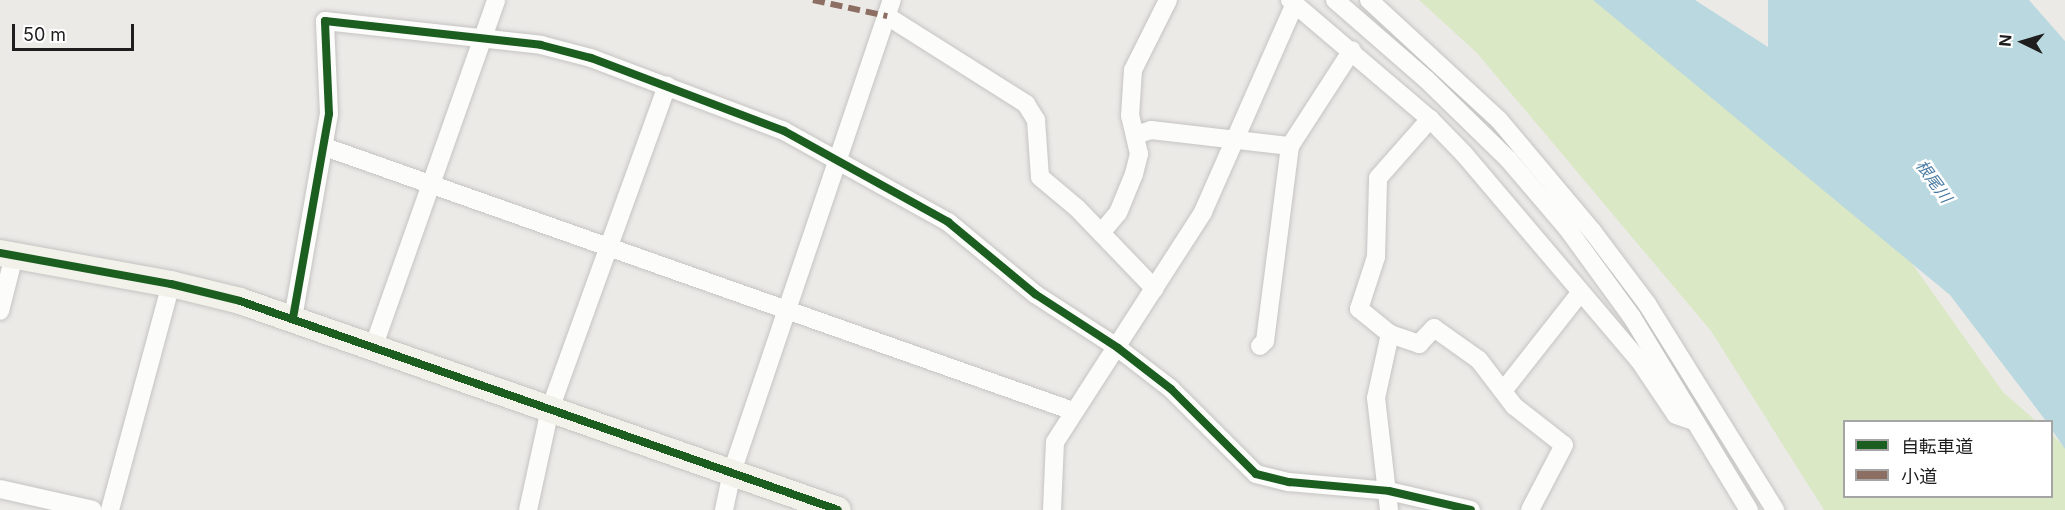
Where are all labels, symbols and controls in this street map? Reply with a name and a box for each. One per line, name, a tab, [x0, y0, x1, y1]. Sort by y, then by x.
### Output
scale bar	[15, 12, 136, 50]
north arrow	[1993, 12, 2053, 72]
text: 50 m	[23, 24, 66, 45]
text: N	[1995, 33, 2016, 47]
water label: 根尾川	[1912, 156, 1956, 206]
legend	[1843, 420, 2053, 498]
text: 自転車道	[1901, 436, 1973, 457]
text: 小道	[1901, 466, 1937, 487]

